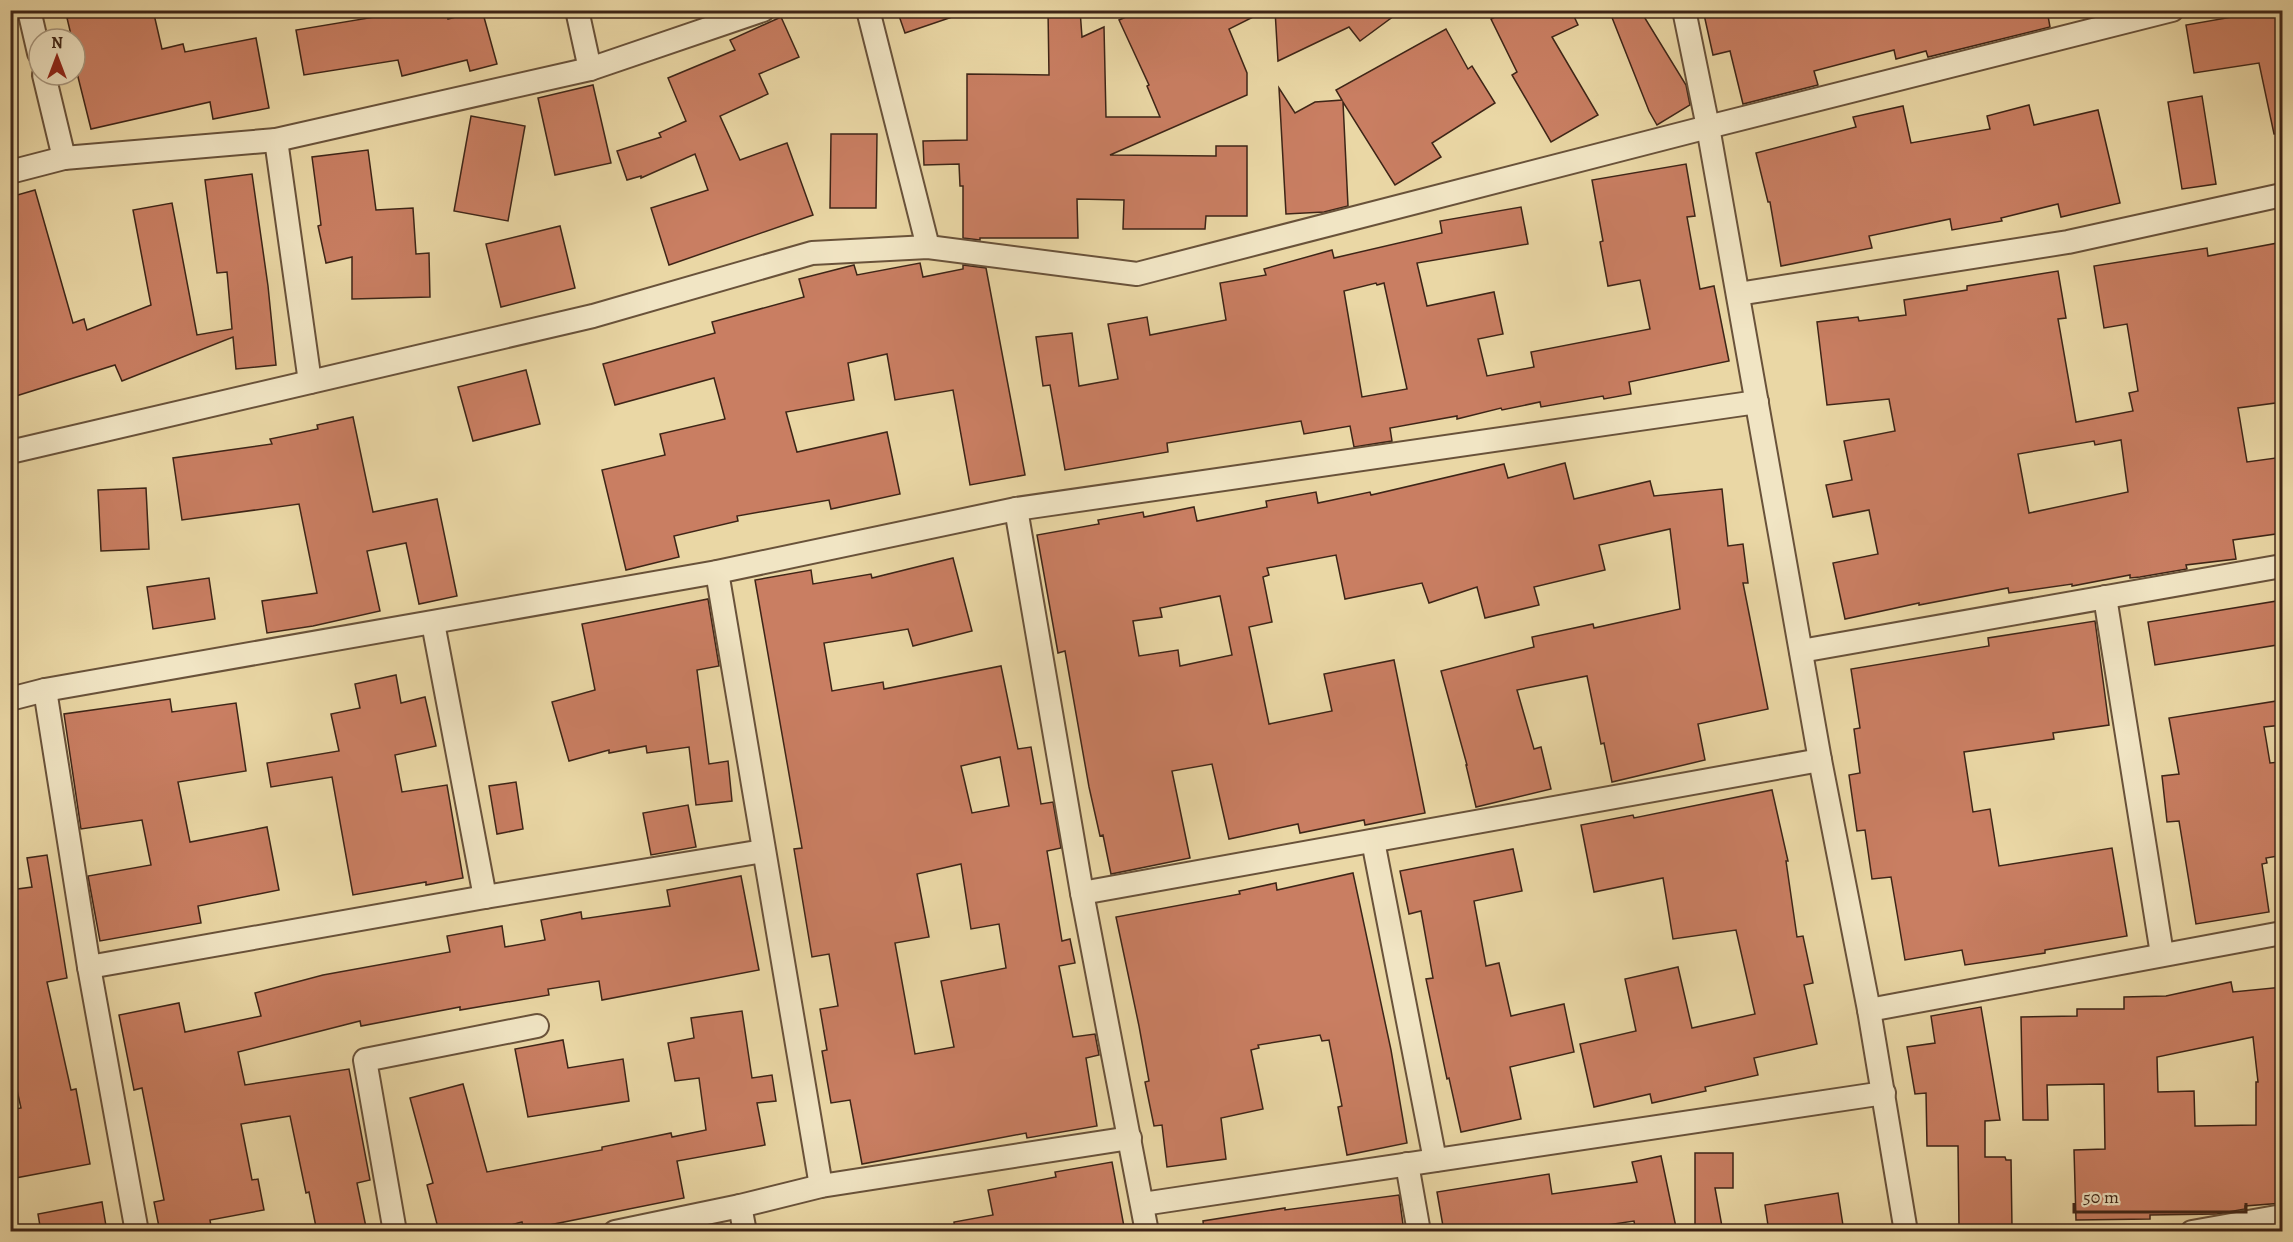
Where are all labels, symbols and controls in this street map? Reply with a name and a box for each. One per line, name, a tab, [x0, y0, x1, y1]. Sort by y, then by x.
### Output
north arrow	[27, 27, 87, 87]
text: N	[51, 32, 63, 54]
scale bar	[2074, 1176, 2246, 1214]
text: 50 m	[2083, 1185, 2119, 1209]

